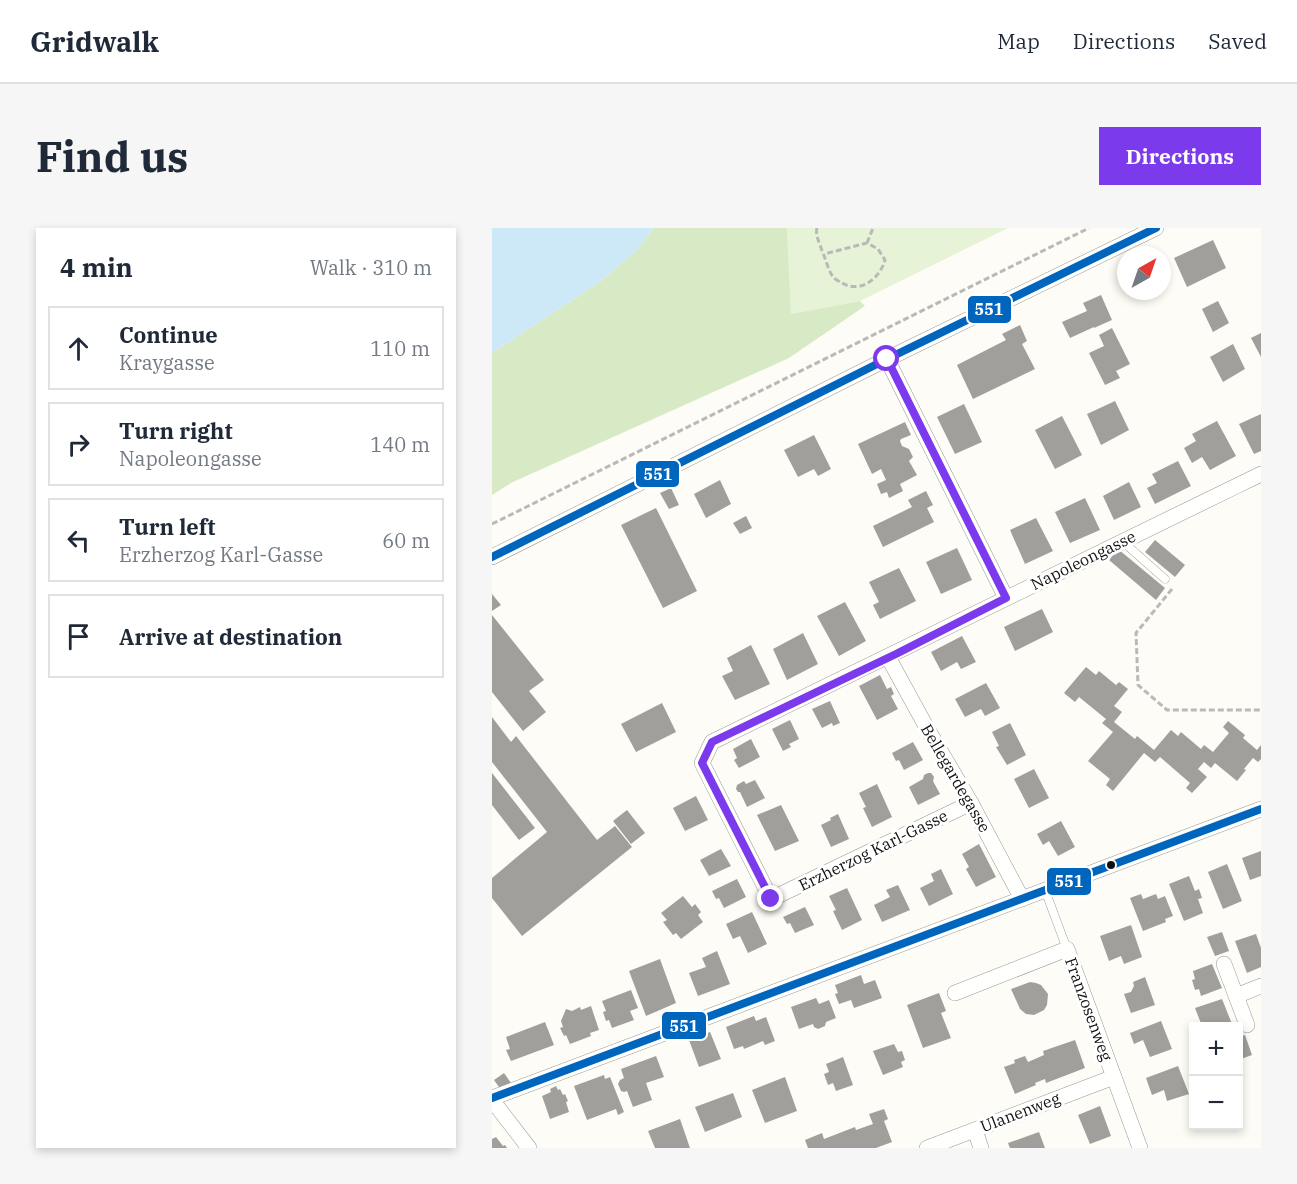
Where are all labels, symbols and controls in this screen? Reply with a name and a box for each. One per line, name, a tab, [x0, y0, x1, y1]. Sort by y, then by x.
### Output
text: Gridwalk	[30, 23, 159, 60]
text: Map	[997, 27, 1040, 55]
text: Directions	[1073, 27, 1175, 55]
text: Saved	[1208, 27, 1267, 55]
button: Directions	[1099, 127, 1261, 185]
text: Find us	[36, 129, 188, 184]
north arrow	[1117, 246, 1171, 300]
text: 4 min	[60, 250, 133, 284]
text: Walk · 310 m	[310, 254, 432, 281]
line badge: 551	[967, 295, 1012, 324]
text: 551	[975, 299, 1003, 319]
text: Continue	[119, 320, 218, 349]
icon: ahead	[62, 332, 95, 365]
text: 110 m	[370, 335, 430, 362]
route start	[873, 345, 899, 371]
text: Kraygasse	[119, 349, 215, 376]
text: Turn right	[119, 416, 233, 445]
icon: right	[62, 428, 95, 461]
text: 140 m	[370, 431, 430, 458]
text: Napoleongasse	[119, 445, 262, 472]
line badge: 551	[635, 460, 680, 488]
text: 551	[644, 464, 672, 484]
text: Turn left	[119, 512, 215, 541]
icon: left	[62, 524, 95, 557]
street label: Napoleongasse	[1027, 526, 1139, 594]
text: 60 m	[382, 527, 430, 554]
text: Erzherzog Karl-Gasse	[119, 541, 323, 568]
icon: arrive	[62, 620, 95, 653]
text: Arrive at destination	[119, 622, 342, 651]
street label: Bellegardegasse	[917, 720, 995, 836]
street label: Erzherzog Karl-Gasse	[795, 805, 951, 895]
unlabelled marker	[1105, 859, 1117, 871]
line badge: 551	[1046, 867, 1092, 896]
text: 551	[1055, 871, 1083, 891]
route end	[757, 885, 783, 911]
street label: Franzosenweg	[1061, 954, 1117, 1064]
line badge: 551	[661, 1011, 707, 1040]
text: 551	[670, 1016, 698, 1036]
map controls	[1189, 1022, 1243, 1130]
button: +	[1189, 1022, 1243, 1076]
button: −	[1189, 1076, 1243, 1130]
street label: Ulanenweg	[977, 1088, 1063, 1136]

